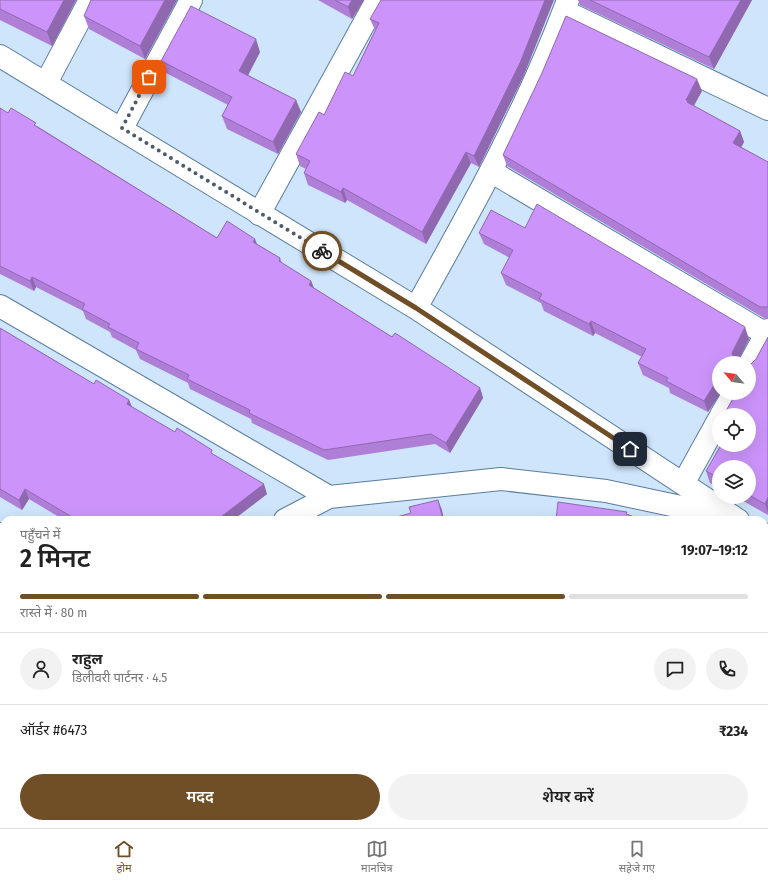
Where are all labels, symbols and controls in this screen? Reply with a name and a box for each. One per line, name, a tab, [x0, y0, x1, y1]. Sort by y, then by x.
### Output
pin	[132, 60, 166, 94]
icon: bag	[138, 66, 160, 88]
courier	[302, 231, 342, 271]
icon: bike	[311, 240, 333, 262]
north arrow	[712, 356, 756, 400]
map controls	[712, 356, 756, 504]
button: locate	[712, 408, 756, 452]
pin	[613, 432, 647, 466]
icon: home	[619, 438, 641, 460]
button: layers	[712, 460, 756, 504]
text: पहुँचने में	[20, 527, 61, 542]
text: 19:07–19:12	[681, 541, 748, 559]
text: 2 मिनट	[20, 543, 90, 574]
text: रास्ते में · 80 m	[20, 605, 87, 620]
button: person	[20, 648, 62, 690]
button: chat	[654, 648, 696, 690]
button: phone	[706, 648, 748, 690]
text: राहुल	[72, 650, 103, 668]
text: डिलीवरी पार्टनर · 4.5	[72, 670, 167, 685]
text: ऑर्डर #6473	[20, 721, 87, 739]
text: ₹234	[719, 722, 748, 740]
button: मदद	[20, 774, 380, 820]
button: शेयर करें	[388, 774, 748, 820]
tab: होम	[113, 838, 135, 876]
tab: मानचित्र	[361, 838, 393, 876]
tab: सहेजे गए	[619, 838, 655, 876]

